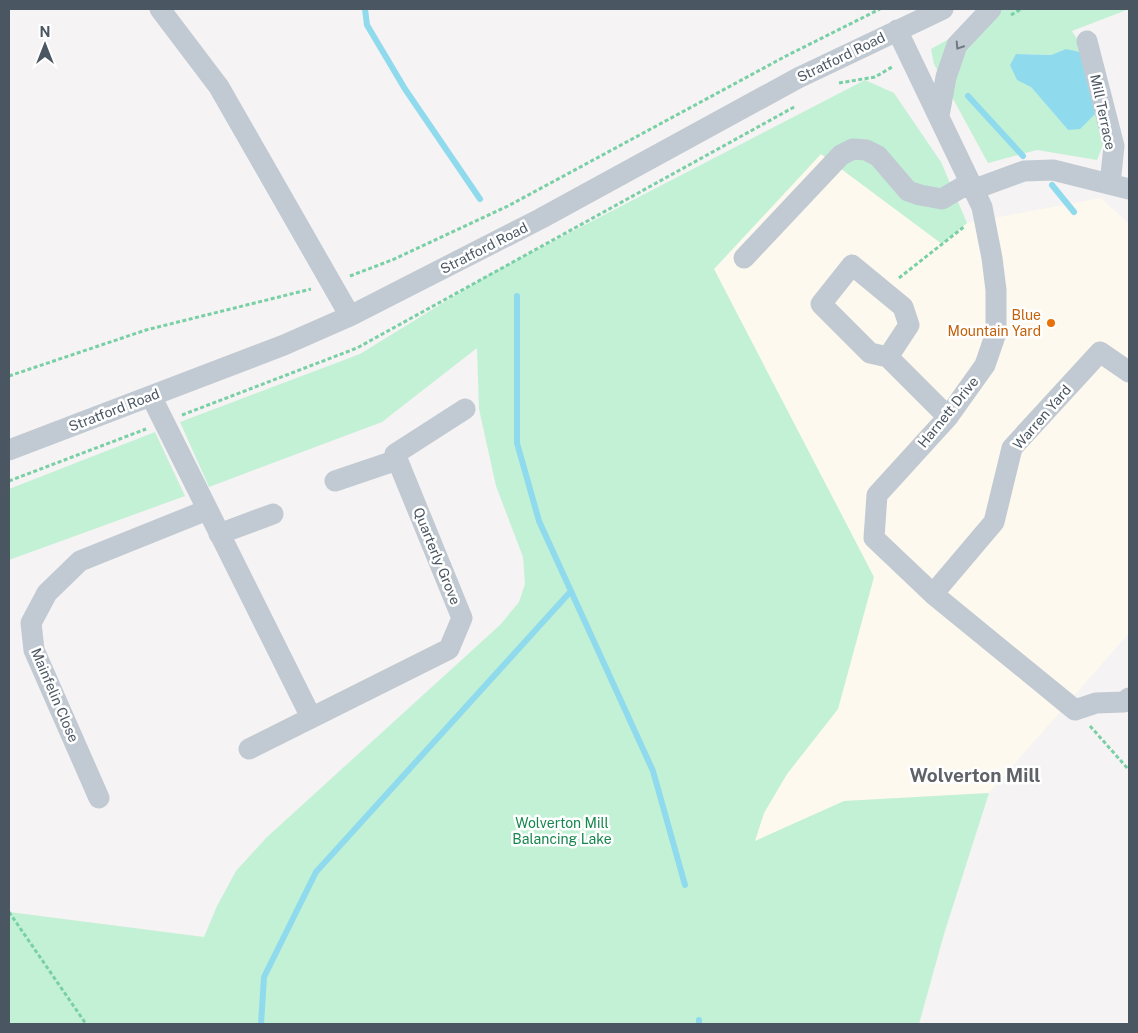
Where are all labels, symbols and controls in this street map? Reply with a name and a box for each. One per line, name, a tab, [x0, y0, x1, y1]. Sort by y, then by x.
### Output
north arrow	[20, 20, 70, 70]
text: N	[40, 24, 50, 40]
street label: Stratford Road	[794, 29, 888, 85]
one-way arrow	[956, 40, 966, 49]
street label: Mill Terrace	[1087, 73, 1119, 151]
street label: Stratford Road	[438, 219, 530, 277]
place label: Blue Mountain Yard	[948, 307, 1041, 339]
marker: Blue Mountain Yard	[1045, 317, 1057, 329]
street label: Harnett Drive	[915, 373, 982, 451]
street label: Warren Yard	[1010, 382, 1074, 452]
street label: Stratford Road	[66, 385, 162, 435]
street label: Quarterly Grove	[410, 505, 464, 607]
street label: Mainfelin Close	[28, 646, 82, 744]
district label: Wolverton Mill	[909, 764, 1041, 786]
park label: Wolverton Mill Balancing Lake	[512, 815, 612, 847]

